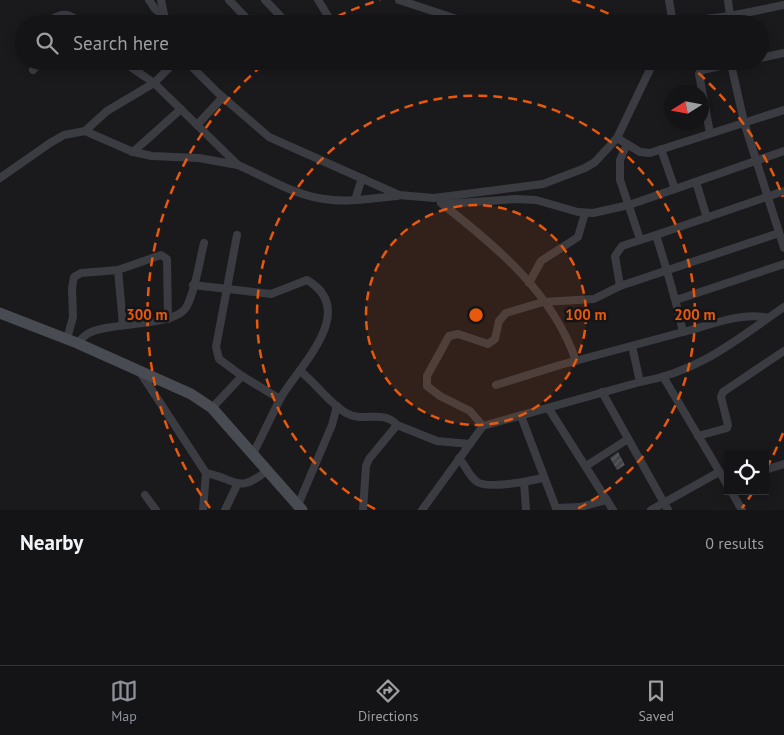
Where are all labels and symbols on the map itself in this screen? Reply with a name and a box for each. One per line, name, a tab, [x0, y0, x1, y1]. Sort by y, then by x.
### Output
north arrow	[664, 85, 709, 130]
text: 300 m	[126, 305, 168, 324]
text: 100 m	[565, 305, 607, 324]
text: 200 m	[674, 305, 716, 324]
centre of rings	[467, 306, 485, 324]

